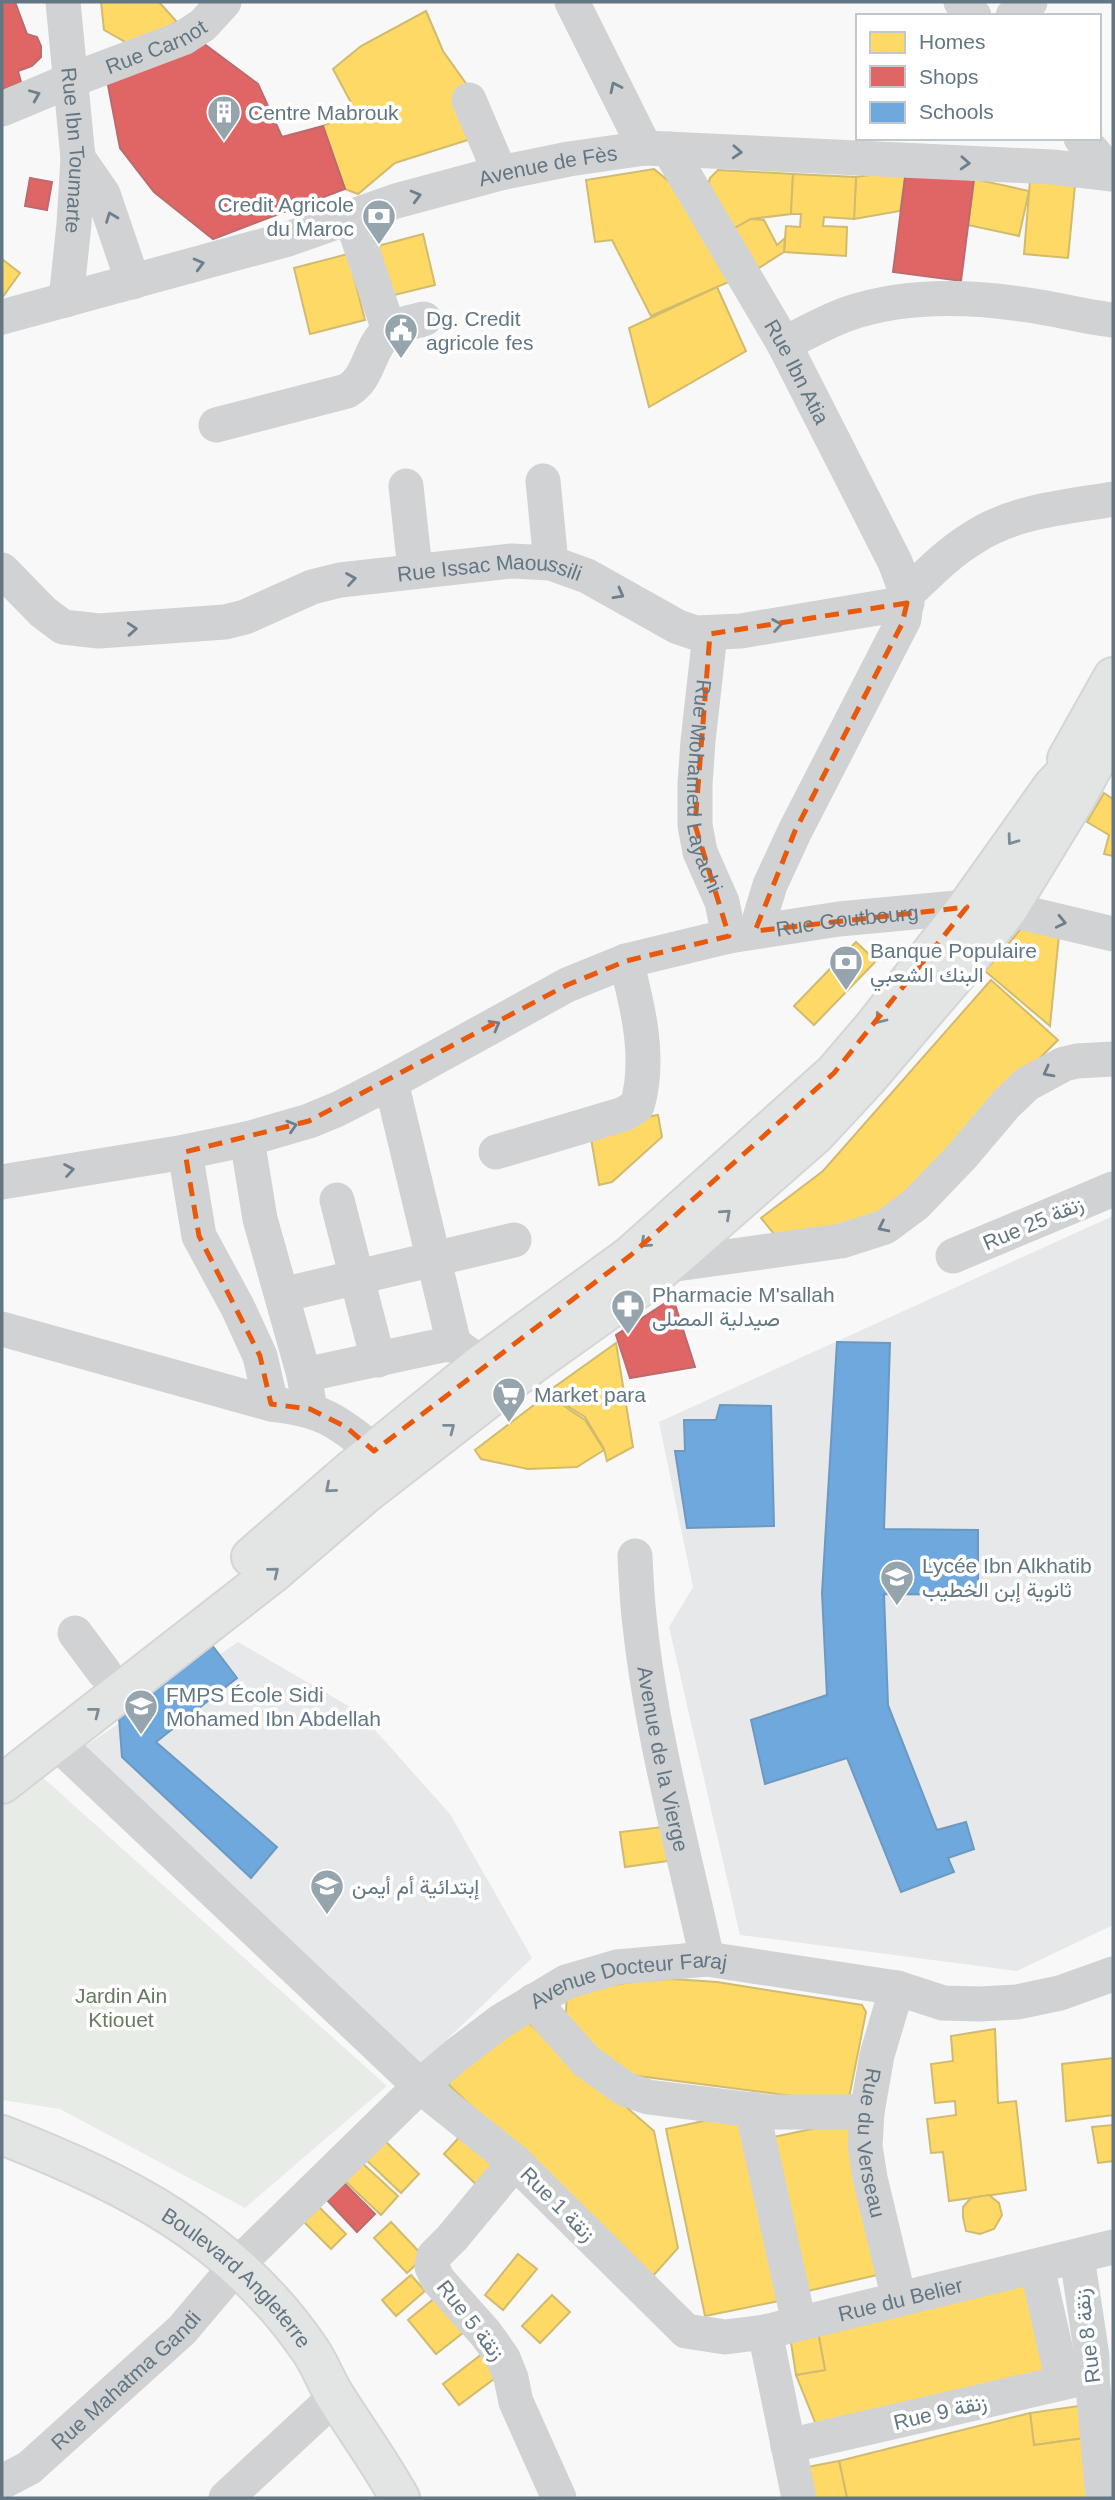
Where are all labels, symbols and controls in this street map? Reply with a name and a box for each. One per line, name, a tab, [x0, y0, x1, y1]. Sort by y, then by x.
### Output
street label: Rue Carnot	[102, 14, 211, 78]
legend	[856, 14, 1101, 140]
text: Homes	[919, 30, 986, 53]
text: Shops	[919, 65, 979, 88]
street label: Rue Ibn Toumarte	[58, 66, 90, 235]
one-way arrow	[609, 82, 623, 94]
one-way arrow	[28, 89, 40, 103]
building icon: Centre Mabrouk	[205, 93, 243, 142]
text: Schools	[919, 100, 994, 123]
place label: Centre Mabrouk	[248, 101, 399, 124]
street label: Avenue de Fès	[476, 141, 619, 190]
one-way arrow	[732, 144, 743, 159]
one-way arrow	[959, 156, 970, 171]
one-way arrow	[410, 190, 422, 204]
place label: Credit Agricole du Maroc	[217, 193, 354, 240]
bank icon: Credit Agricole du Maroc	[360, 197, 398, 246]
one-way arrow	[106, 212, 120, 224]
one-way arrow	[193, 257, 205, 272]
place label: Dg. Credit agricole fes	[426, 307, 533, 354]
public building icon: Dg. Credit agricole fes	[382, 311, 420, 360]
street label: Rue Ibn Atia	[761, 315, 834, 428]
street label: Rue Issac Maoussili	[396, 549, 585, 585]
one-way arrow	[345, 572, 357, 587]
one-way arrow	[612, 586, 624, 599]
one-way arrow	[772, 618, 783, 633]
one-way arrow	[126, 621, 137, 636]
street label: Rue Mohamed Layachi	[683, 678, 728, 896]
one-way arrow	[1008, 832, 1021, 845]
street label: Rue Goutbourg	[774, 900, 919, 940]
one-way arrow	[1055, 913, 1067, 928]
place label: Banque Populaire البنك الشعبي	[870, 939, 1037, 992]
bank icon: Banque Populaire البنك الشعبي	[827, 943, 865, 992]
one-way arrow	[875, 1011, 888, 1023]
one-way arrow	[488, 1020, 500, 1033]
one-way arrow	[1042, 1064, 1055, 1077]
one-way arrow	[286, 1120, 298, 1135]
one-way arrow	[63, 1163, 75, 1178]
street label: Rue 25 زنقة	[979, 1192, 1087, 1256]
one-way arrow	[718, 1210, 731, 1222]
one-way arrow	[878, 1218, 890, 1232]
one-way arrow	[640, 1235, 653, 1247]
place label: Pharmacie M'sallah صيدلية المصلى	[652, 1283, 835, 1331]
pharmacy icon: Pharmacie M'sallah صيدلية المصلى	[609, 1287, 647, 1336]
supermarket icon: Market para	[490, 1375, 528, 1424]
place label: Market para	[534, 1383, 646, 1406]
one-way arrow	[443, 1424, 455, 1437]
one-way arrow	[325, 1480, 338, 1492]
place label: Lycée Ibn Alkhatib ثانوية إبن الخطيب	[922, 1554, 1092, 1604]
school or university icon: Lycée Ibn Alkhatib ثانوية إبن الخطيب	[878, 1558, 916, 1607]
one-way arrow	[265, 1568, 278, 1580]
street label: Avenue de la Vierge	[634, 1664, 694, 1854]
place label: FMPS École Sidi Mohamed Ibn Abdellah	[166, 1683, 381, 1730]
school or university icon: FMPS École Sidi Mohamed Ibn Abdellah	[122, 1687, 160, 1736]
one-way arrow	[87, 1708, 99, 1721]
school or university icon: إبتدائية أم أيمن	[308, 1867, 346, 1916]
place label: إبتدائية أم أيمن	[352, 1875, 479, 1901]
street label: Avenue Docteur Faraj	[526, 1947, 729, 2013]
park label: Jardin Ain Ktiouet	[75, 1984, 167, 2031]
street label: Rue du Verseau	[853, 2067, 891, 2220]
street label: Rue 1 زنقة	[515, 2162, 600, 2247]
street label: Boulevard Angleterre	[158, 2203, 316, 2352]
street label: Rue du Belier	[836, 2273, 965, 2325]
street label: Rue 5 زنقة	[431, 2276, 509, 2366]
street label: Rue 8 زنقة	[1070, 2287, 1106, 2385]
street label: Rue Mahatma Gandi	[46, 2306, 205, 2454]
street label: Rue 9 زنقة	[891, 2390, 989, 2436]

